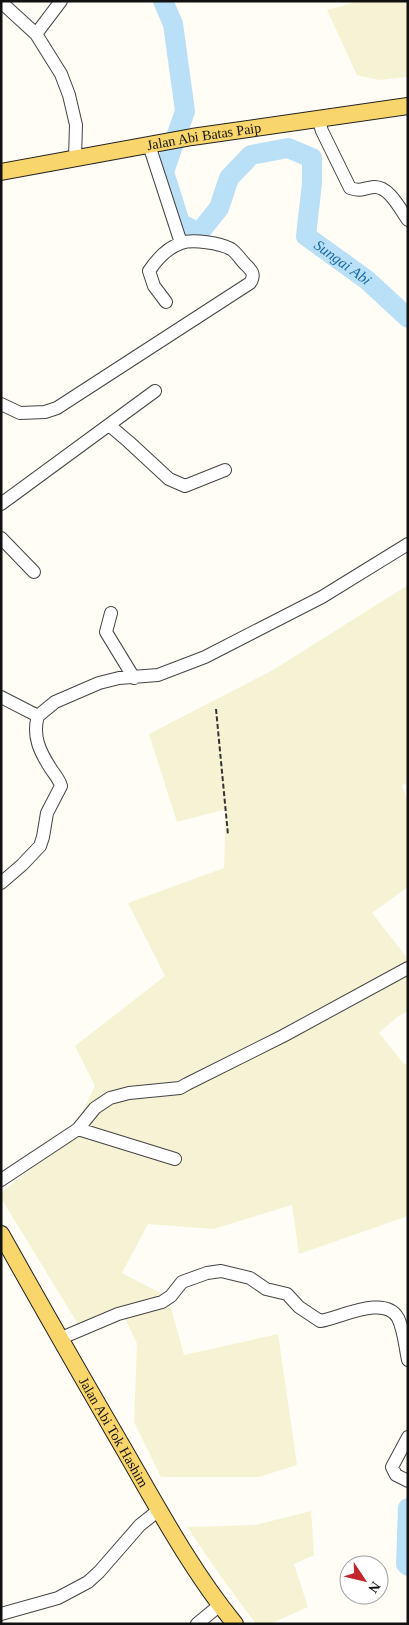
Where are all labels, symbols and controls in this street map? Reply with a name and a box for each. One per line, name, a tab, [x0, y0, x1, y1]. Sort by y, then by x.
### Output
street label: Jalan Abi Batas Paip	[145, 120, 262, 153]
water label: Sungai Abi	[311, 237, 375, 288]
street label: Jalan Abi Tok Hashim	[76, 1374, 152, 1490]
north arrow	[339, 1555, 389, 1605]
text: N	[365, 1579, 383, 1596]

